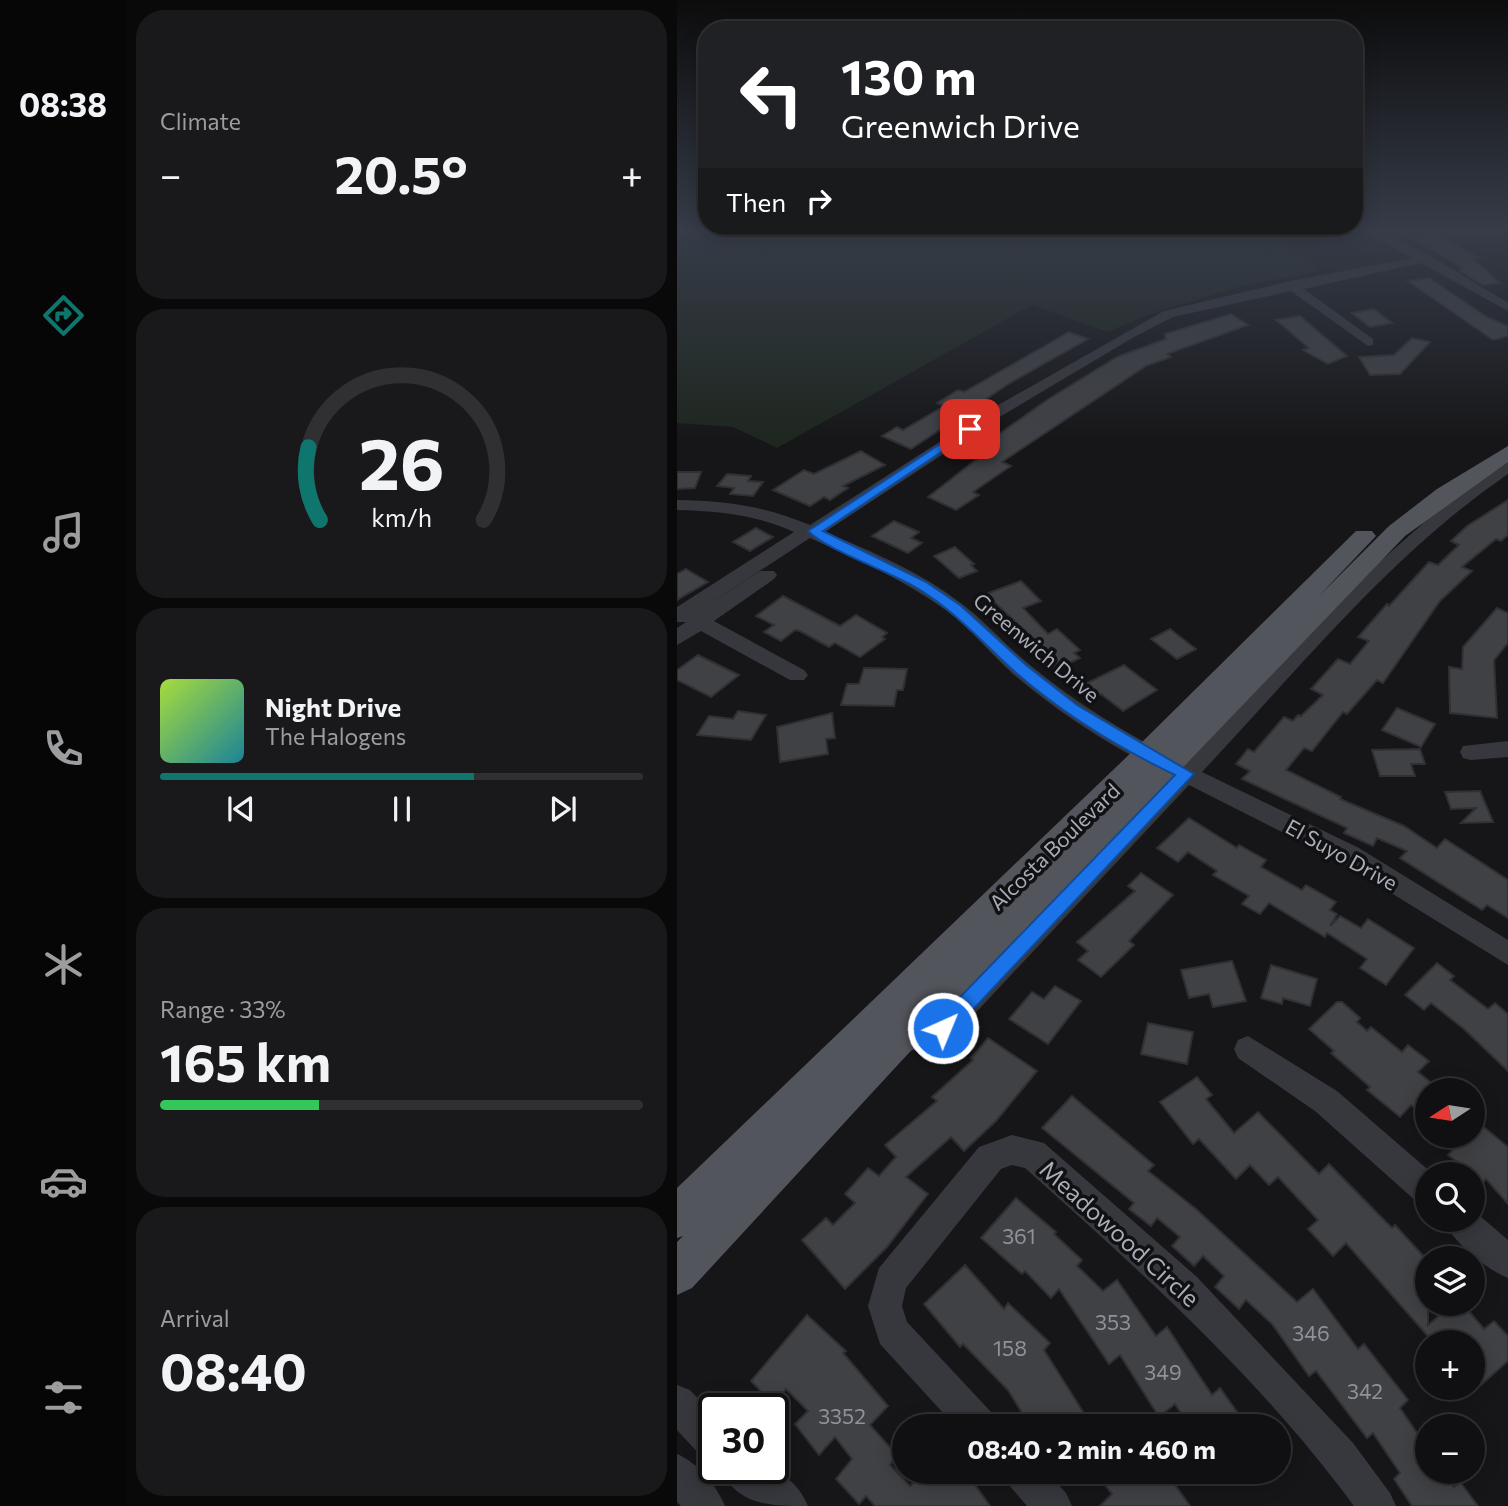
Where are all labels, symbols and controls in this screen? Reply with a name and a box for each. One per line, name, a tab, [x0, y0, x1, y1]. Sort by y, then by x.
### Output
text: 130 m	[841, 45, 976, 105]
icon: left	[726, 49, 817, 140]
text: 08:38	[19, 84, 107, 124]
text: Greenwich Drive	[841, 105, 1080, 145]
text: Climate	[160, 107, 241, 135]
text: 20.5°	[334, 141, 468, 205]
text: −	[160, 150, 182, 197]
text: +	[621, 150, 643, 197]
icon: right	[800, 182, 838, 220]
text: Then	[726, 186, 786, 217]
icon: directions	[39, 291, 88, 340]
pin	[940, 399, 1000, 459]
icon: arrive	[951, 410, 989, 448]
text: 26	[359, 416, 444, 505]
text: km/h	[371, 502, 432, 532]
icon: music	[39, 508, 88, 557]
street label: Greenwich Drive	[969, 587, 1105, 707]
text: Night Drive	[265, 691, 401, 722]
text: The Halogens	[265, 722, 406, 750]
icon: phone	[39, 724, 88, 773]
street label: Alcosta Boulevard	[984, 777, 1124, 915]
icon: previous	[222, 790, 260, 828]
icon: pause	[383, 790, 421, 828]
icon: next	[544, 790, 582, 828]
street label: El Suyo Drive	[1282, 813, 1402, 895]
icon: climate	[39, 940, 88, 989]
position arrow	[906, 991, 980, 1065]
text: Range · 33%	[160, 995, 286, 1023]
text: 165 km	[160, 1029, 331, 1093]
north arrow	[1415, 1078, 1485, 1148]
map controls	[1415, 1078, 1485, 1484]
street label: Meadowood Circle	[1034, 1154, 1206, 1312]
icon: car	[39, 1157, 88, 1206]
button: search	[1415, 1162, 1485, 1232]
house number: 361	[1002, 1223, 1036, 1248]
button: layers	[1415, 1246, 1485, 1316]
text: Arrival	[160, 1304, 230, 1332]
house number: 353	[1095, 1309, 1131, 1334]
house number: 346	[1292, 1320, 1330, 1345]
button: +	[1415, 1330, 1485, 1400]
house number: 158	[993, 1335, 1027, 1360]
text: 08:40	[160, 1338, 307, 1402]
house number: 349	[1144, 1359, 1182, 1384]
icon: filters	[39, 1373, 88, 1422]
house number: 342	[1347, 1378, 1383, 1403]
speed limit sign: 30	[698, 1393, 789, 1484]
house number: 3352	[818, 1403, 866, 1428]
button: −	[1415, 1414, 1485, 1484]
text: 08:40 · 2 min · 460 m	[967, 1433, 1216, 1464]

